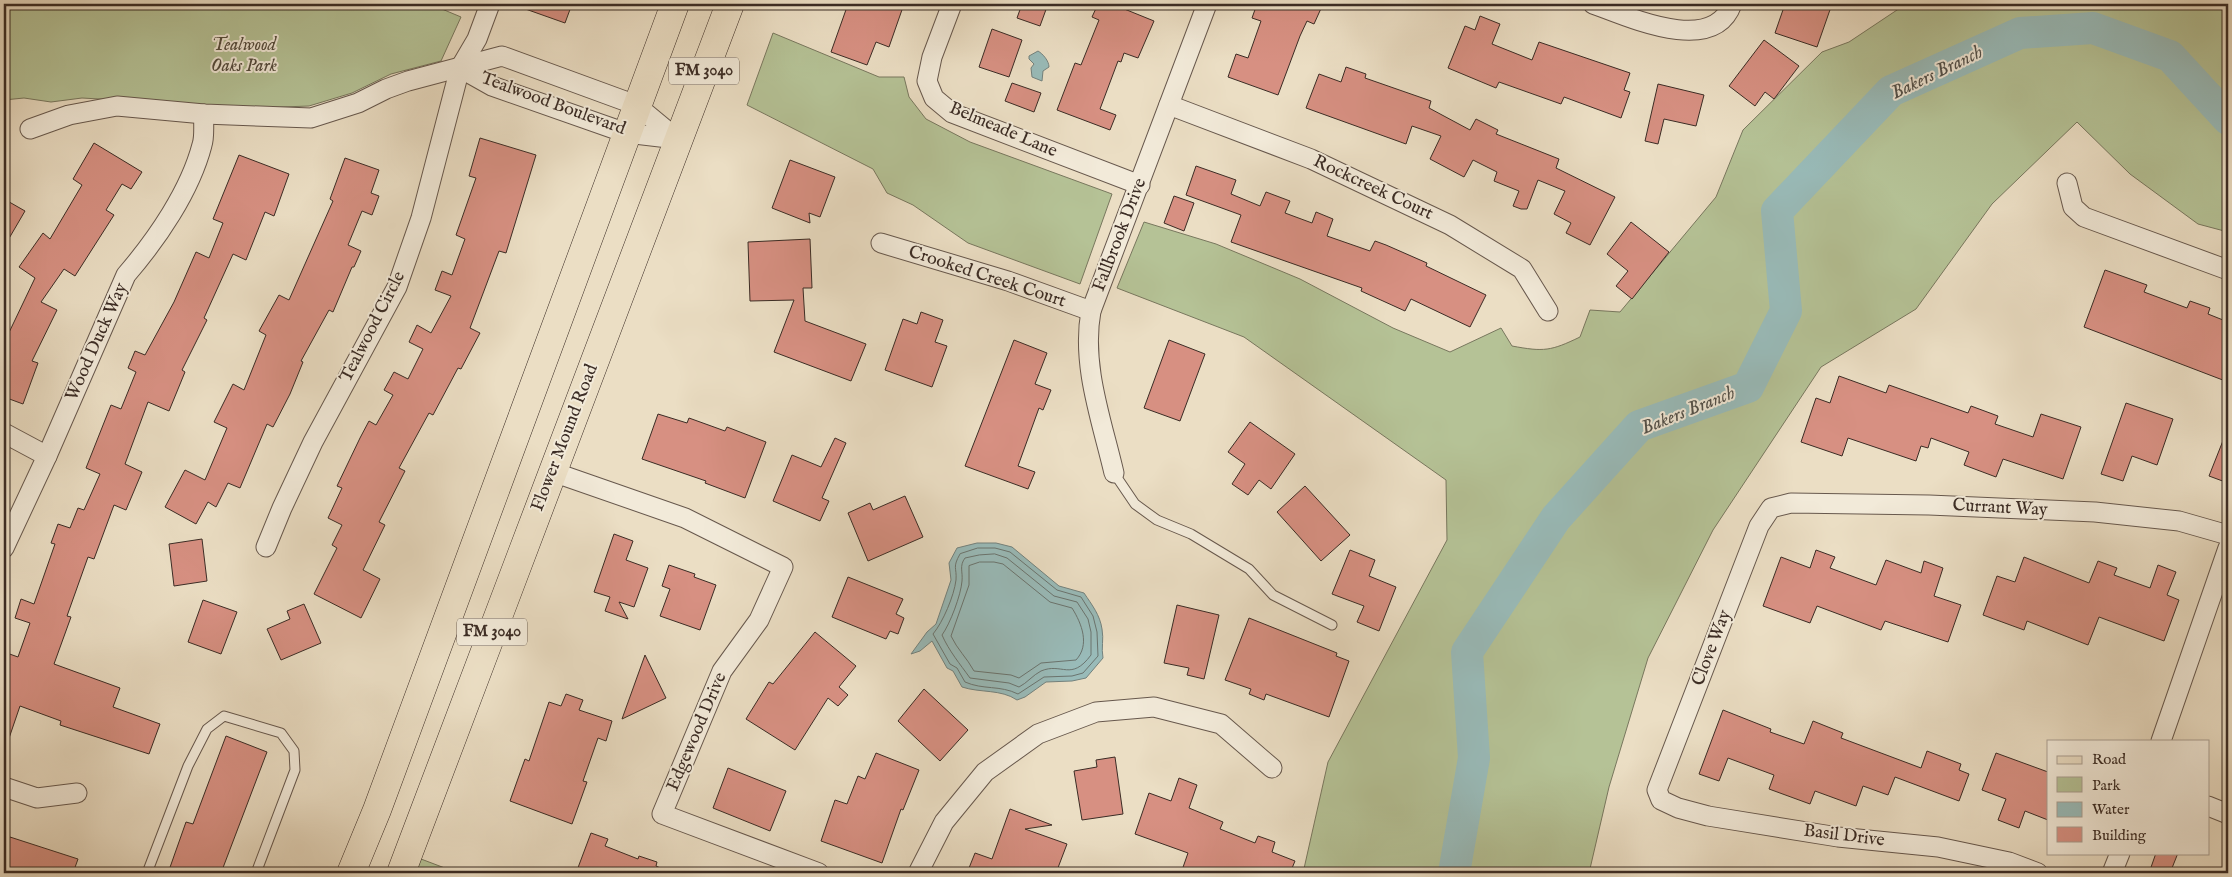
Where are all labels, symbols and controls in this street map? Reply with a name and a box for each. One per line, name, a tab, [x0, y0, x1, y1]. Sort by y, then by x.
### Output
park label: Tealwood Oaks Park	[211, 34, 278, 78]
water label: Bakers Branch	[1887, 40, 1987, 106]
road number: FM 3040	[669, 58, 739, 84]
street label: Tealwood Boulevard	[477, 67, 629, 141]
street label: Belmeade Lane	[945, 97, 1061, 163]
street label: Rockcreek Court	[1309, 150, 1437, 226]
street label: Fallbrook Drive	[1088, 175, 1152, 295]
street label: Crooked Creek Court	[905, 241, 1069, 313]
street label: Tealwood Circle	[335, 267, 411, 387]
street label: Wood Duck Way	[61, 279, 133, 405]
street label: Flower Mound Road	[526, 361, 604, 515]
water label: Bakers Branch	[1638, 381, 1738, 441]
street label: Currant Way	[1952, 494, 2048, 522]
street label: Clove Way	[1687, 606, 1737, 689]
road number: FM 3040	[457, 618, 527, 646]
street label: Edgewood Drive	[662, 669, 732, 795]
legend	[2047, 740, 2210, 854]
text: Road	[2092, 750, 2127, 769]
text: Park	[2092, 776, 2122, 795]
text: Water	[2092, 800, 2130, 819]
street label: Basil Drive	[1802, 820, 1886, 852]
text: Building	[2092, 826, 2147, 845]

